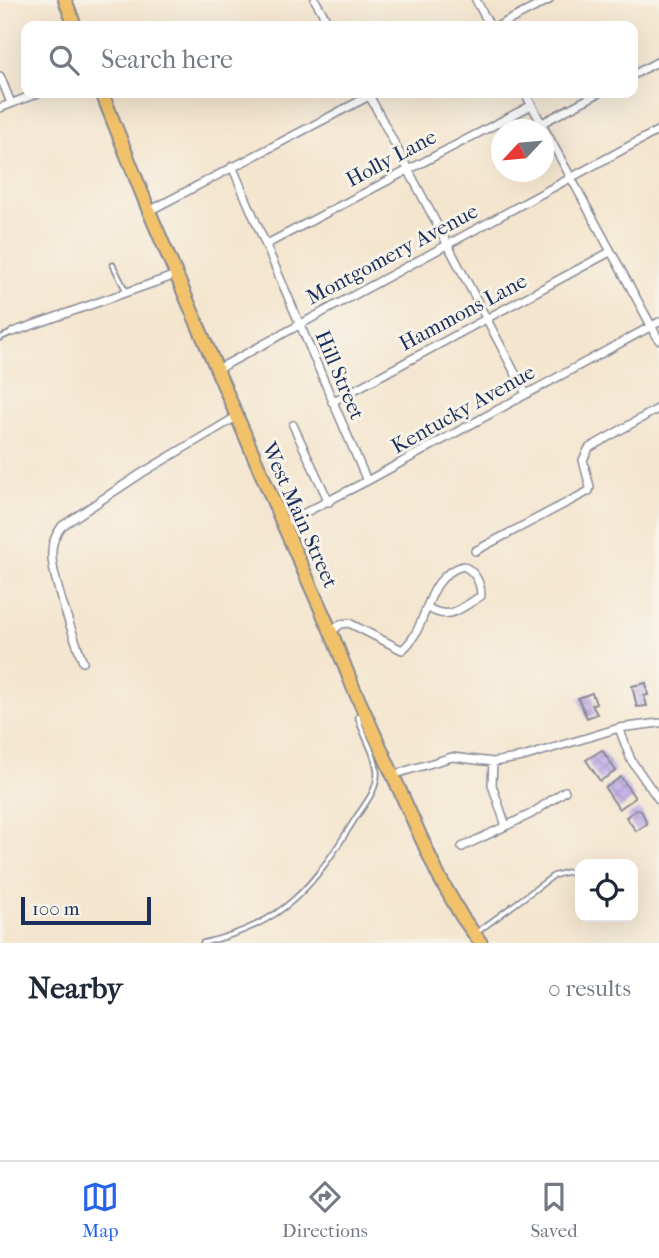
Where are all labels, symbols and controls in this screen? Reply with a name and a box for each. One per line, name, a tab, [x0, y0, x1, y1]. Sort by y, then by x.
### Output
search box	[21, 21, 638, 98]
icon: search	[45, 41, 83, 79]
text: Search here	[101, 44, 233, 75]
north arrow	[491, 119, 554, 182]
street label: Holly Lane	[342, 124, 440, 192]
street label: Montgomery Avenue	[302, 199, 482, 309]
street label: Hammons Lane	[395, 268, 531, 356]
street label: Hill Street	[311, 327, 370, 424]
street label: Kentucky Avenue	[387, 360, 539, 458]
street label: West Main Street	[257, 438, 343, 592]
map controls	[575, 859, 638, 922]
button: locate	[575, 859, 638, 922]
scale bar	[21, 894, 150, 926]
text: 100 m	[32, 898, 80, 920]
text: Nearby	[28, 971, 123, 1006]
text: 0 results	[548, 975, 631, 1002]
tab: Map	[81, 1178, 119, 1242]
tab: Directions	[282, 1178, 368, 1242]
tab: Saved	[530, 1178, 578, 1242]

